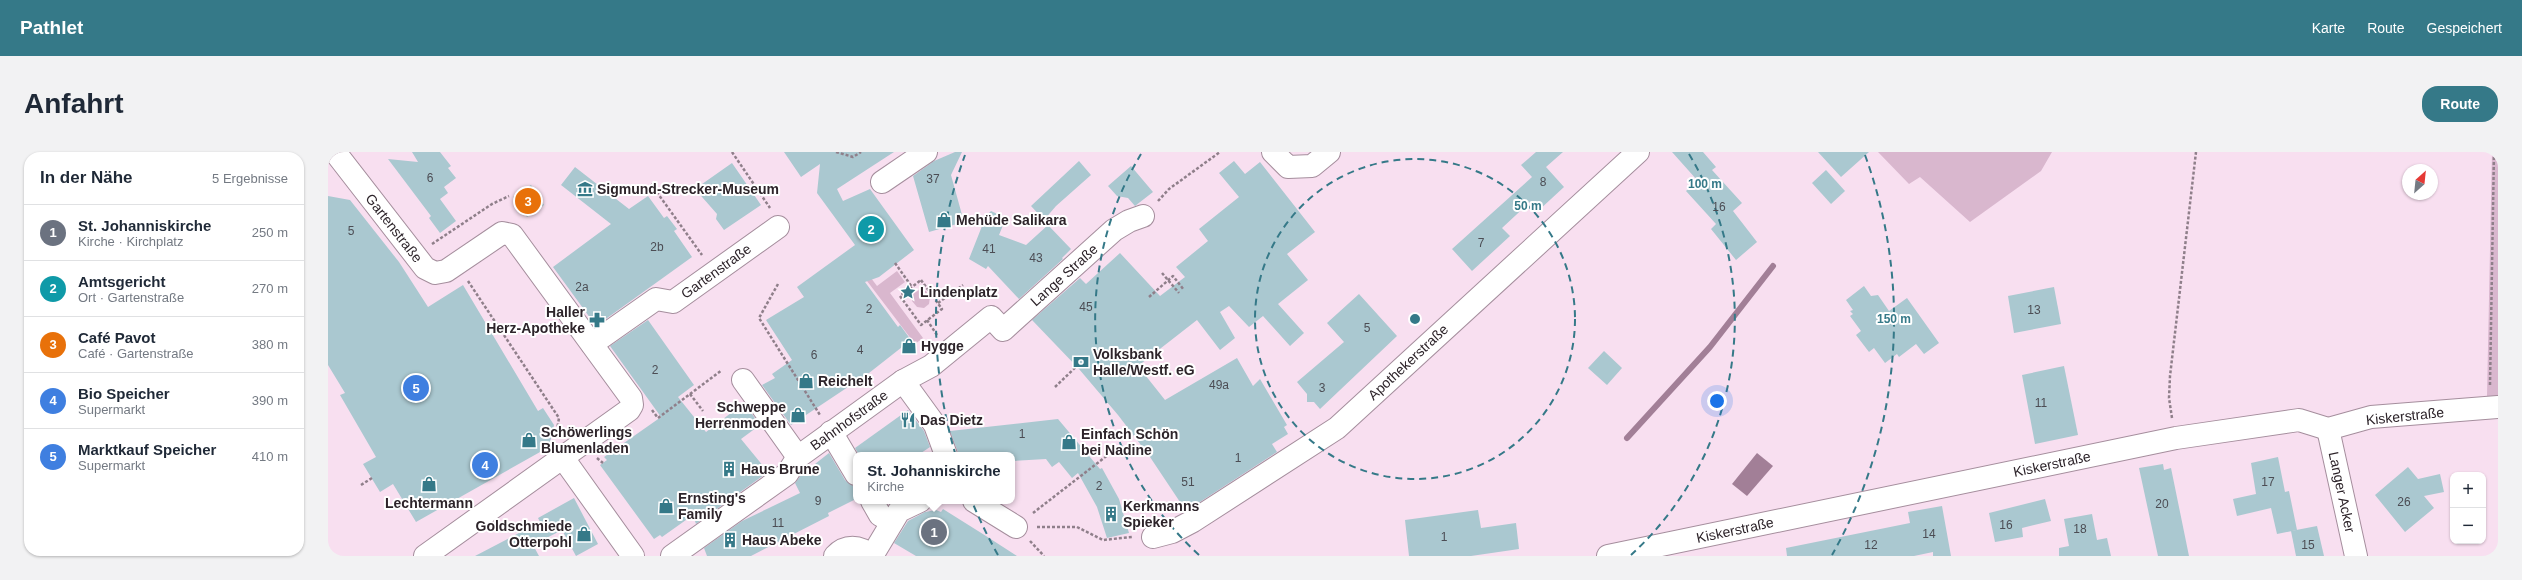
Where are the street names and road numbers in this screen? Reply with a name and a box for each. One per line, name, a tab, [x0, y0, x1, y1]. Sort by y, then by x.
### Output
street label: Gartenstraße	[362, 191, 426, 266]
street label: Gartenstraße	[678, 240, 754, 302]
street label: Lange Straße	[1027, 241, 1101, 309]
street label: Apothekerstraße	[1365, 321, 1451, 403]
street label: Bahnhofstraße	[807, 386, 891, 453]
street label: Kiskerstraße	[2365, 404, 2445, 428]
street label: Kiskerstraße	[2012, 448, 2092, 480]
street label: Langer Acker	[2326, 450, 2358, 534]
street label: Kiskerstraße	[1695, 514, 1775, 546]

